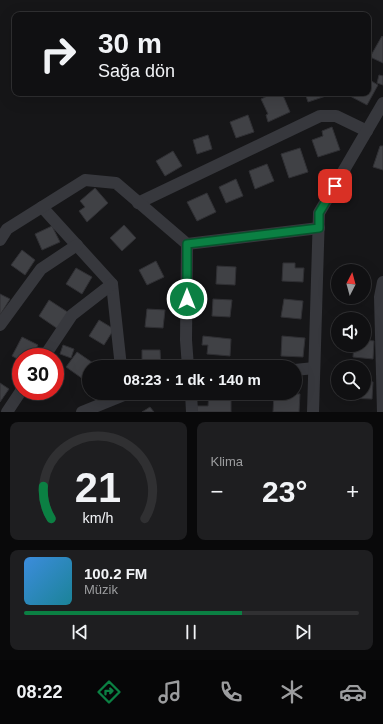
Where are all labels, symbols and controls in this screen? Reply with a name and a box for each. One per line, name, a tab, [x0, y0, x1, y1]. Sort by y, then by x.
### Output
icon: right	[32, 28, 84, 80]
text: 30 m	[98, 28, 162, 59]
text: Sağa dön	[98, 61, 175, 81]
pin	[318, 169, 352, 203]
icon: arrive	[324, 175, 346, 197]
north arrow	[331, 264, 371, 304]
map controls	[331, 264, 371, 400]
position arrow	[166, 278, 208, 320]
button: sound	[331, 312, 371, 352]
speed limit sign: 30	[12, 348, 64, 400]
button: search	[331, 360, 371, 400]
text: 08:23 · 1 dk · 140 m	[123, 371, 261, 388]
text: Klima	[211, 454, 243, 469]
text: 21	[75, 464, 121, 511]
text: 23°	[262, 475, 307, 508]
text: −	[211, 479, 223, 504]
text: +	[346, 479, 359, 504]
text: km/h	[83, 510, 114, 526]
text: 100.2 FM	[84, 565, 147, 582]
text: Müzik	[84, 582, 118, 597]
icon: previous	[69, 621, 91, 643]
icon: pause	[180, 621, 202, 643]
icon: next	[292, 621, 314, 643]
icon: directions	[95, 678, 123, 706]
icon: music	[156, 678, 184, 706]
icon: phone	[217, 678, 245, 706]
icon: climate	[278, 678, 306, 706]
icon: car	[339, 678, 367, 706]
text: 08:22	[16, 682, 62, 702]

